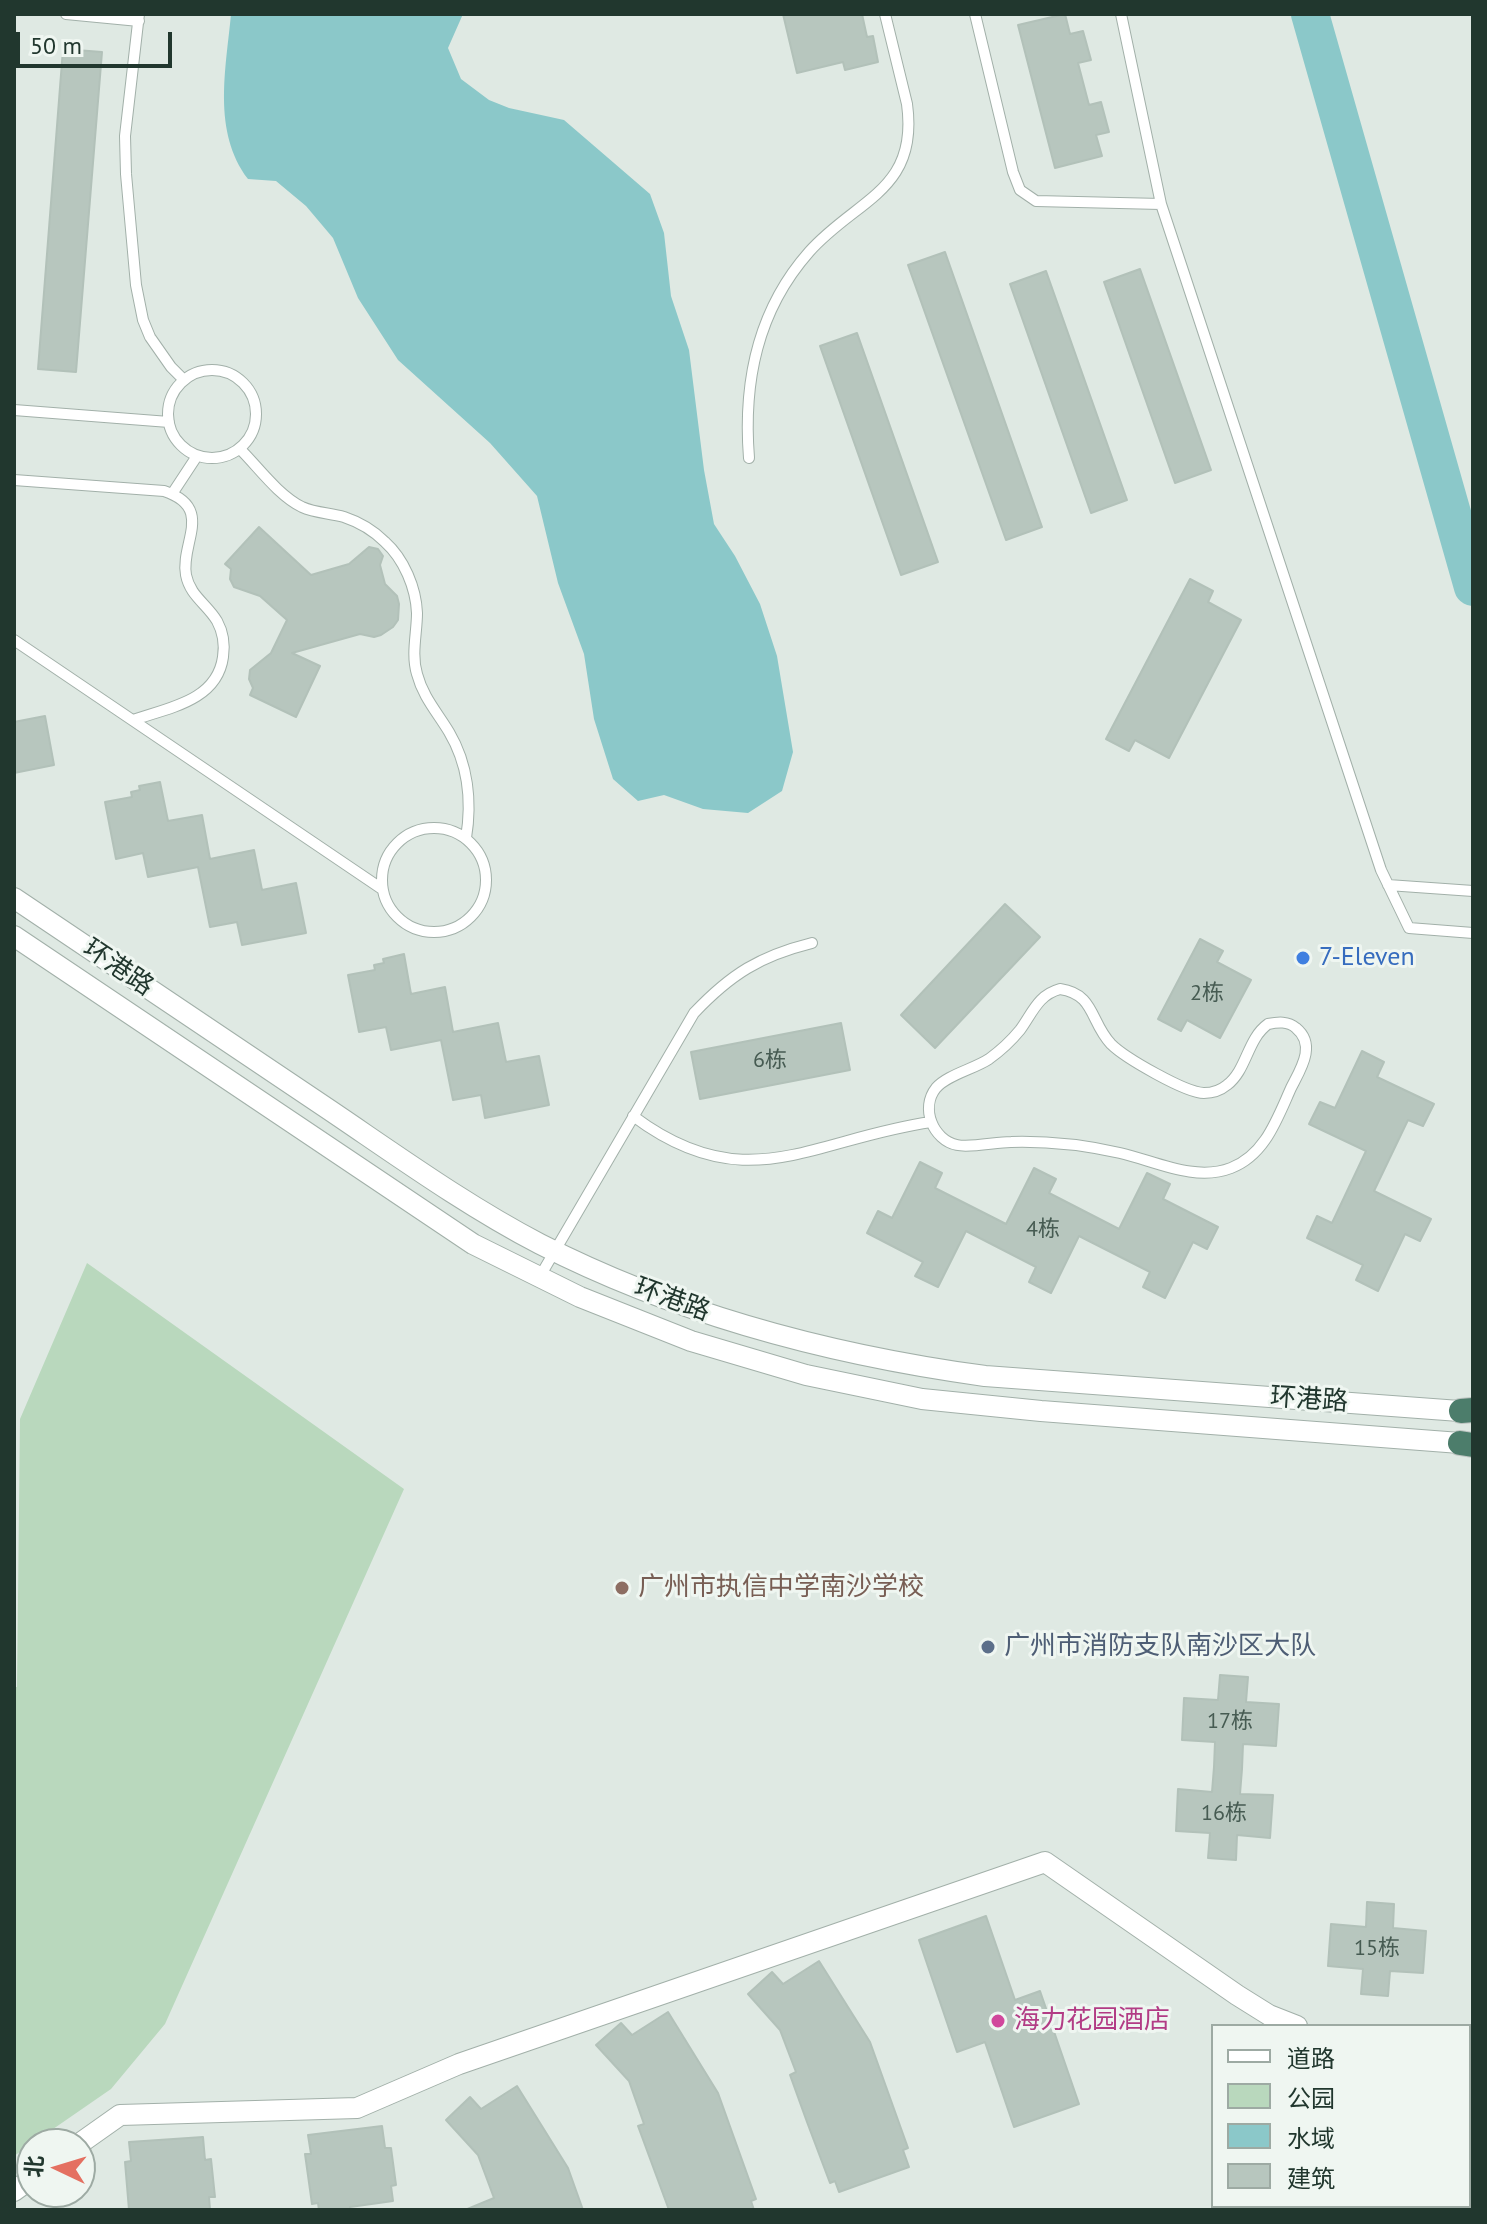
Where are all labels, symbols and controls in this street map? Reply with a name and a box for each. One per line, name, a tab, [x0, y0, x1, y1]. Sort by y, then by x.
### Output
scale bar	[20, 16, 176, 66]
text: 50 m	[30, 30, 82, 61]
street label: 环港路	[77, 933, 159, 1003]
place label: 7-Eleven	[1319, 942, 1415, 974]
marker: 7-Eleven	[1294, 949, 1312, 967]
house number: 2栋	[1190, 981, 1224, 1007]
house number: 6栋	[753, 1048, 787, 1074]
house number: 4栋	[1026, 1217, 1060, 1243]
street label: 环港路	[630, 1272, 714, 1328]
street label: 环港路	[1269, 1382, 1349, 1418]
place label: 广州市执信中学南沙学校	[638, 1572, 924, 1604]
marker: 广州市执信中学南沙学校	[613, 1579, 631, 1597]
place label: 广州市消防支队南沙区大队	[1004, 1631, 1316, 1663]
marker: 广州市消防支队南沙区大队	[979, 1638, 997, 1656]
house number: 17栋	[1207, 1709, 1253, 1735]
house number: 16栋	[1201, 1801, 1247, 1827]
house number: 15栋	[1354, 1936, 1400, 1962]
place label: 海力花园酒店	[1014, 2005, 1170, 2037]
marker: 海力花园酒店	[989, 2012, 1007, 2030]
legend	[1211, 2024, 1471, 2208]
text: 道路	[1287, 2043, 1335, 2074]
text: 公园	[1287, 2083, 1335, 2114]
text: 水域	[1287, 2123, 1335, 2154]
north arrow	[16, 2128, 96, 2208]
text: 北	[19, 2155, 49, 2178]
text: 建筑	[1287, 2163, 1335, 2194]

